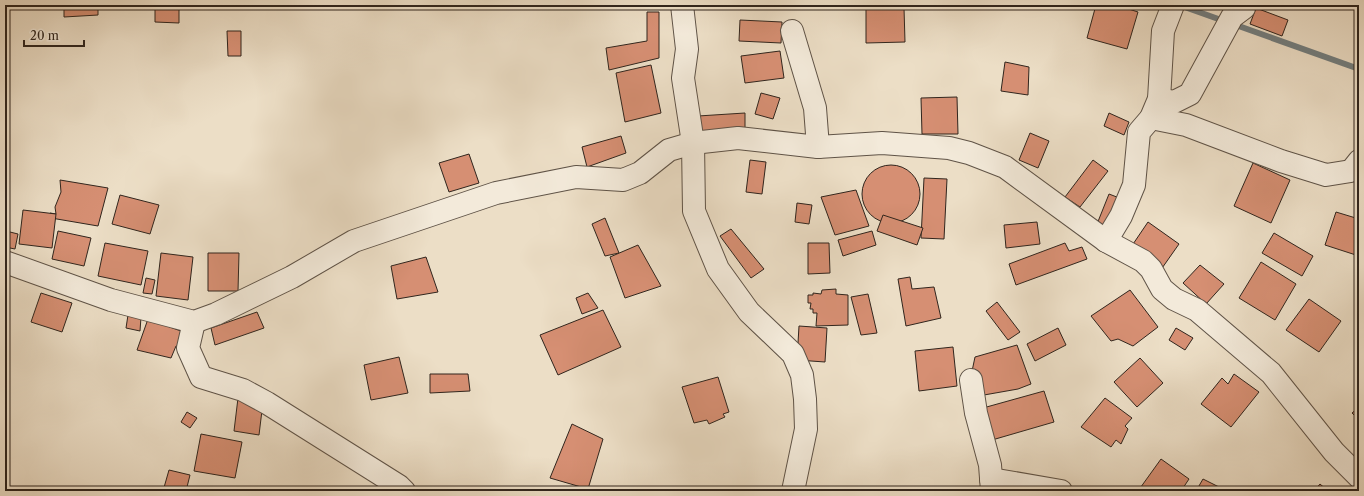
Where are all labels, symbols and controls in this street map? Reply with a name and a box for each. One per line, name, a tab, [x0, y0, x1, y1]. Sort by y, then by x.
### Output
scale bar	[24, 22, 84, 48]
text: 20 m	[30, 28, 59, 43]

